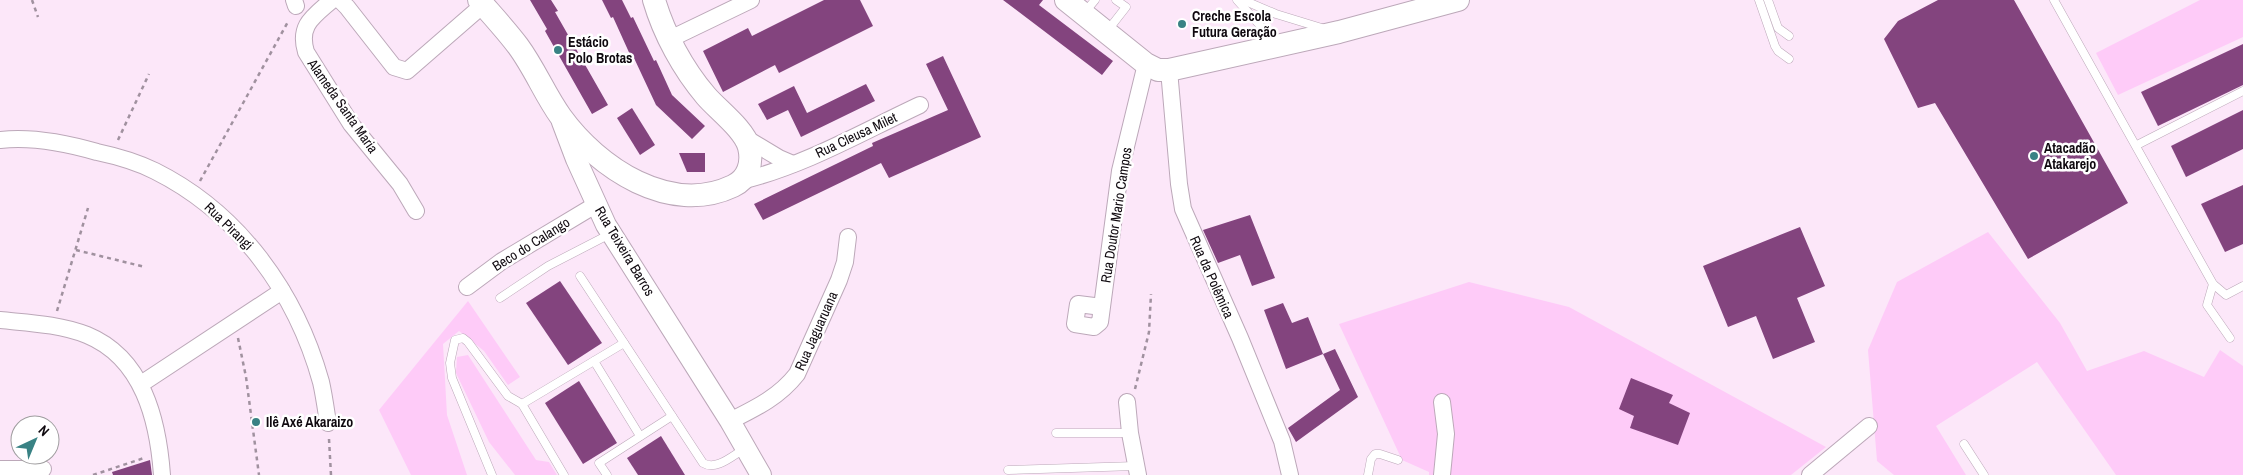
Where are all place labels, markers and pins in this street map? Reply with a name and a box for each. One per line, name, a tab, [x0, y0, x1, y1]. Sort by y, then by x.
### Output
place label: Creche Escola Futura Geração	[1192, 7, 1277, 41]
marker: Creche Escola Futura Geração	[1176, 18, 1188, 30]
place label: Estácio Polo Brotas	[568, 33, 632, 67]
marker: Estácio Polo Brotas	[552, 44, 564, 56]
place label: Atacadão Atakarejo	[2044, 139, 2096, 173]
marker: Atacadão Atakarejo	[2028, 150, 2040, 162]
place label: Ilê Axé Akaraizo	[266, 413, 353, 431]
marker: Ilê Axé Akaraizo	[250, 416, 262, 428]

